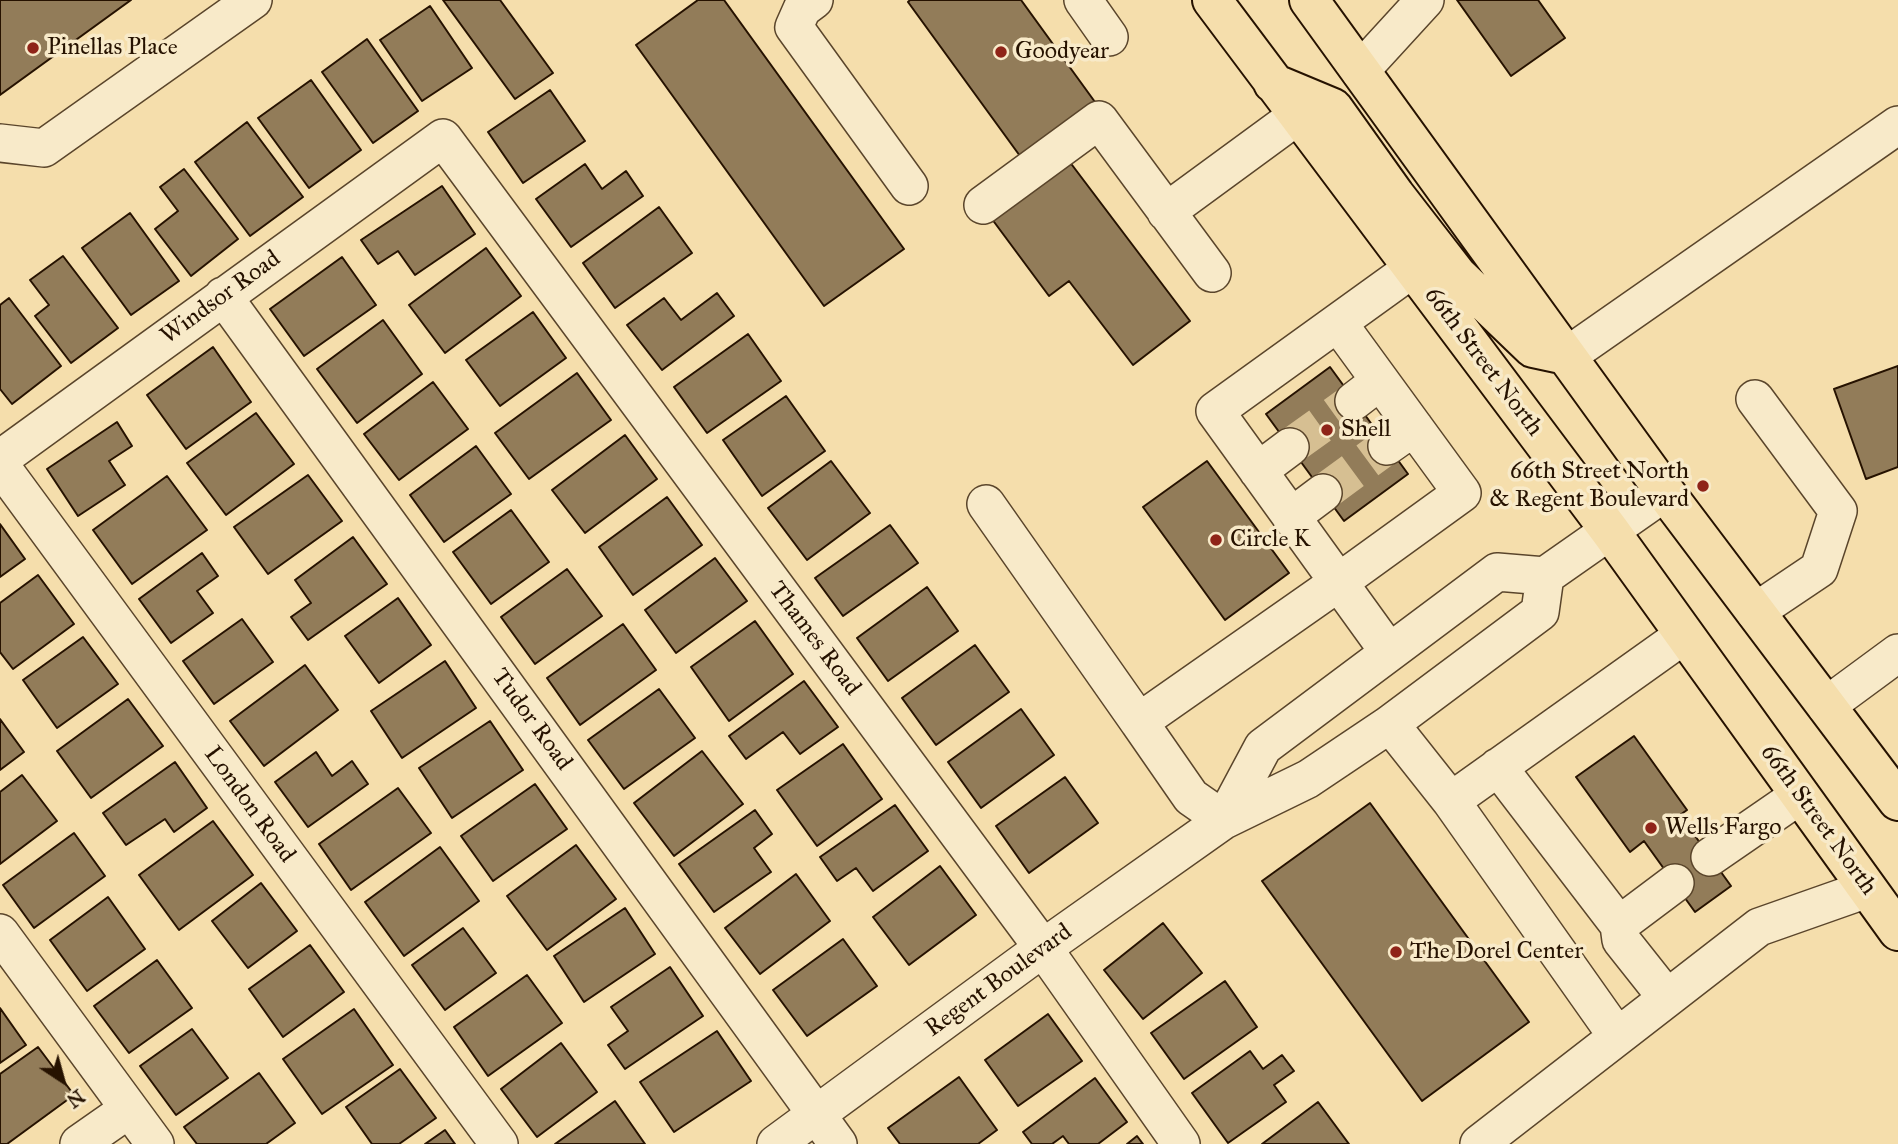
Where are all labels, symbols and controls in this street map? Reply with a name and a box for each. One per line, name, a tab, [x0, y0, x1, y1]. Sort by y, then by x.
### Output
place label: Pinellas Place	[47, 34, 178, 62]
place label: Goodyear	[1015, 38, 1109, 66]
marker: Pinellas Place	[25, 40, 41, 56]
marker: Goodyear	[993, 44, 1009, 60]
street label: Windsor Road	[156, 245, 286, 351]
street label: 66th Street North	[1418, 282, 1548, 442]
place label: Shell	[1341, 416, 1391, 444]
marker: Shell	[1319, 422, 1335, 438]
place label: 66th Street North & Regent Boulevard	[1489, 458, 1689, 514]
marker: 66th Street North & Regent Boulevard	[1695, 478, 1711, 494]
place label: Circle K	[1230, 526, 1311, 554]
marker: Circle K	[1208, 532, 1224, 548]
street label: Thames Road	[762, 576, 866, 702]
street label: Tudor Road	[485, 664, 577, 776]
street label: 66th Street North	[1754, 739, 1882, 901]
street label: London Road	[197, 741, 301, 869]
place label: Wells Fargo	[1665, 814, 1781, 842]
marker: Wells Fargo	[1643, 820, 1659, 836]
street label: Regent Boulevard	[920, 918, 1078, 1044]
place label: The Dorel Center	[1410, 938, 1583, 966]
marker: The Dorel Center	[1388, 944, 1404, 960]
north arrow	[28, 1046, 98, 1116]
text: N	[62, 1084, 89, 1112]

